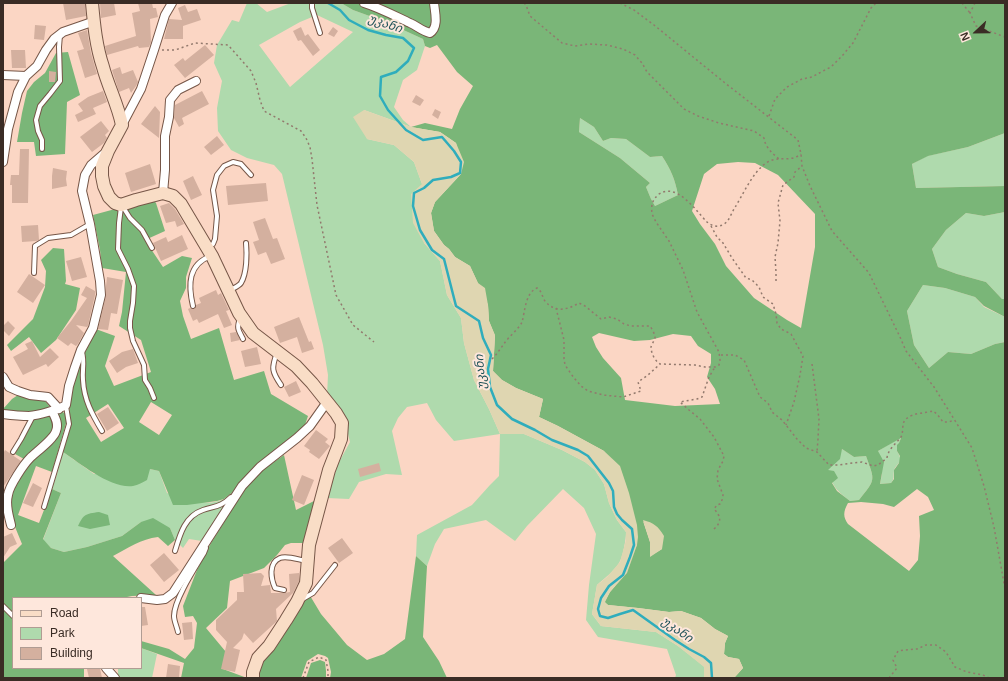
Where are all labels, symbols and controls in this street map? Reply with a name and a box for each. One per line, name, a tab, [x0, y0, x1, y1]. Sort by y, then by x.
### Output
water label: უკანი	[366, 12, 404, 36]
north arrow	[956, 12, 996, 52]
text: N	[958, 31, 972, 42]
water label: უკანი	[472, 354, 490, 390]
legend	[12, 597, 142, 669]
text: Road	[50, 606, 79, 620]
water label: უკანი	[659, 614, 695, 646]
text: Park	[50, 626, 75, 640]
text: Building	[50, 646, 93, 660]

